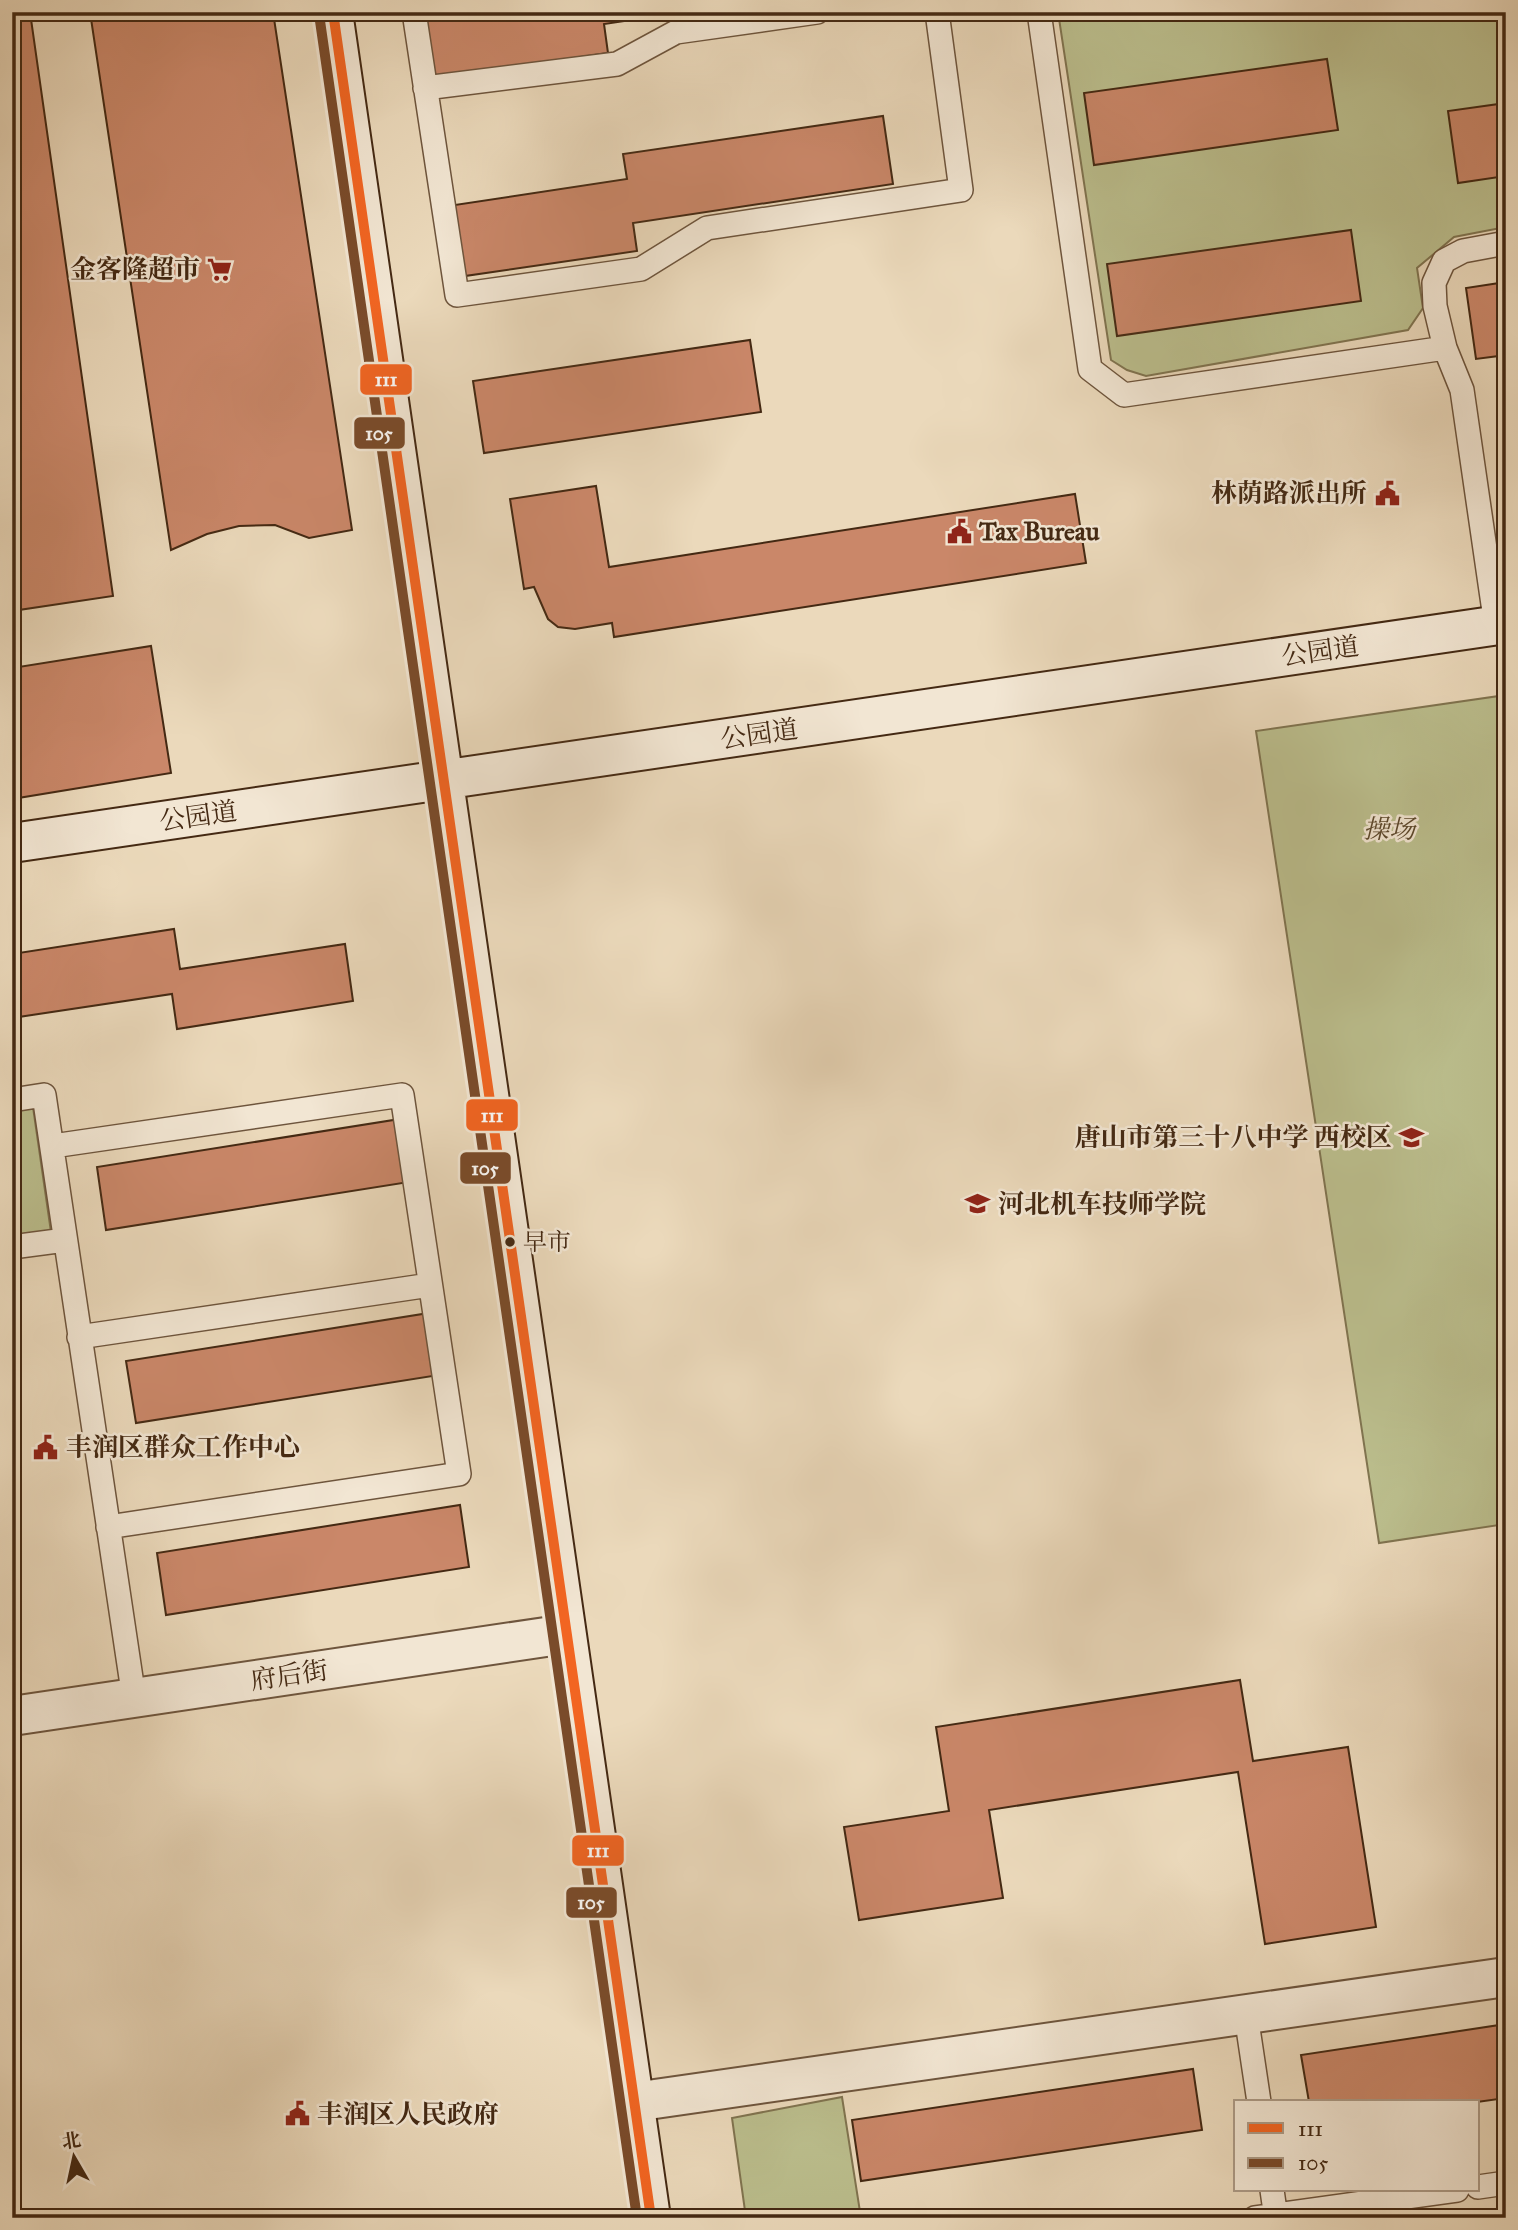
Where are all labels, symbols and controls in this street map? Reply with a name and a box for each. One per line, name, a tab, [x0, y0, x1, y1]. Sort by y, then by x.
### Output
place label: 金客隆超市	[70, 253, 200, 285]
supermarket icon: 金客隆超市	[206, 255, 234, 283]
line badge: 111	[359, 363, 413, 396]
text: 111	[375, 368, 398, 391]
line badge: 105	[353, 416, 406, 450]
text: 105	[365, 422, 393, 445]
place label: 林荫路派出所	[1211, 477, 1367, 509]
public building icon: 林荫路派出所	[1373, 479, 1401, 507]
place label: Tax Bureau	[978, 515, 1100, 547]
public building icon: Tax Bureau	[945, 517, 973, 545]
street label: 公园道	[1279, 630, 1361, 672]
street label: 公园道	[718, 713, 800, 755]
street label: 公园道	[157, 795, 239, 837]
park label: 操场	[1363, 813, 1417, 845]
line badge: 111	[465, 1098, 519, 1132]
text: 111	[481, 1104, 504, 1127]
place label: 唐山市第三十八中学 西校区	[1074, 1121, 1392, 1153]
school or university icon: 唐山市第三十八中学 西校区	[1398, 1123, 1426, 1151]
line badge: 105	[459, 1151, 512, 1185]
text: 105	[471, 1157, 499, 1180]
place label: 河北机车技师学院	[998, 1188, 1206, 1220]
school or university icon: 河北机车技师学院	[964, 1190, 992, 1218]
place label: 早市	[523, 1227, 571, 1257]
marker: 早市	[503, 1235, 517, 1249]
place label: 丰润区群众工作中心	[66, 1431, 300, 1463]
public building icon: 丰润区群众工作中心	[32, 1433, 60, 1461]
street label: 府后街	[248, 1654, 330, 1696]
line badge: 111	[571, 1834, 625, 1867]
text: 111	[587, 1839, 610, 1862]
line badge: 105	[565, 1886, 618, 1919]
text: 105	[577, 1891, 605, 1914]
place label: 丰润区人民政府	[317, 2098, 499, 2130]
public building icon: 丰润区人民政府	[283, 2100, 311, 2128]
legend	[1234, 2100, 1480, 2192]
text: 111	[1298, 2116, 1323, 2142]
north arrow	[38, 2122, 108, 2192]
text: 北	[60, 2128, 83, 2154]
text: 105	[1298, 2150, 1328, 2176]

